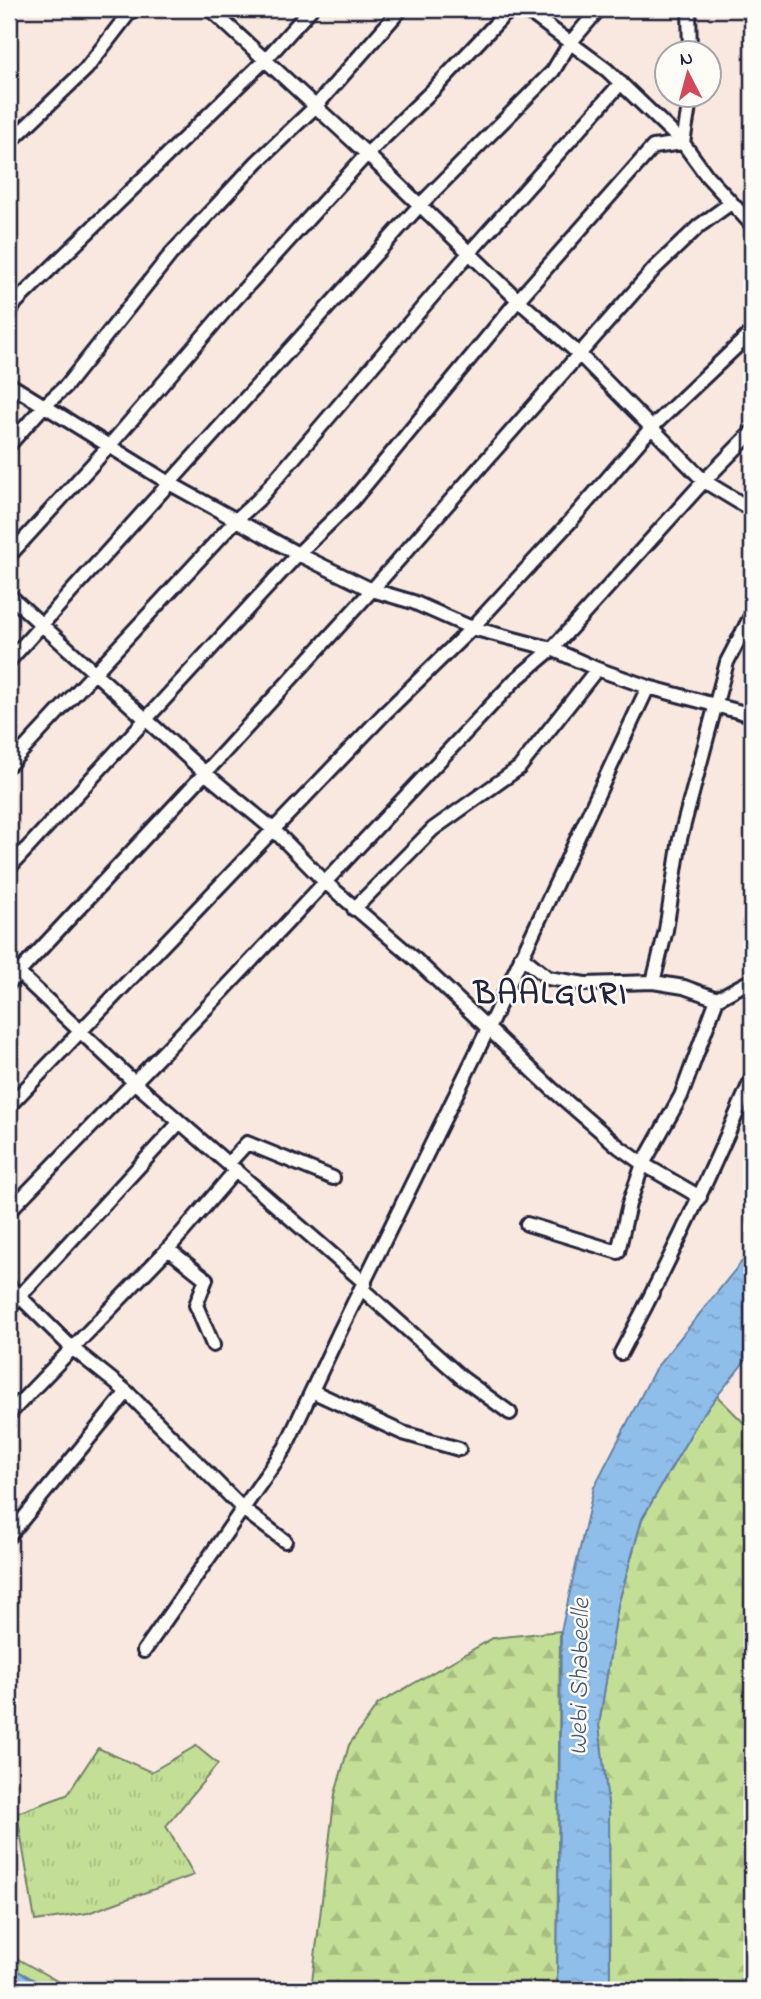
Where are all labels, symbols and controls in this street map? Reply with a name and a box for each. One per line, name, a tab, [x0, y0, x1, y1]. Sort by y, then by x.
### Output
north arrow	[652, 38, 722, 108]
text: N	[679, 45, 694, 74]
district label: BAALGURI	[472, 972, 628, 1019]
water label: Webi Shabeelle	[561, 1597, 601, 1756]

